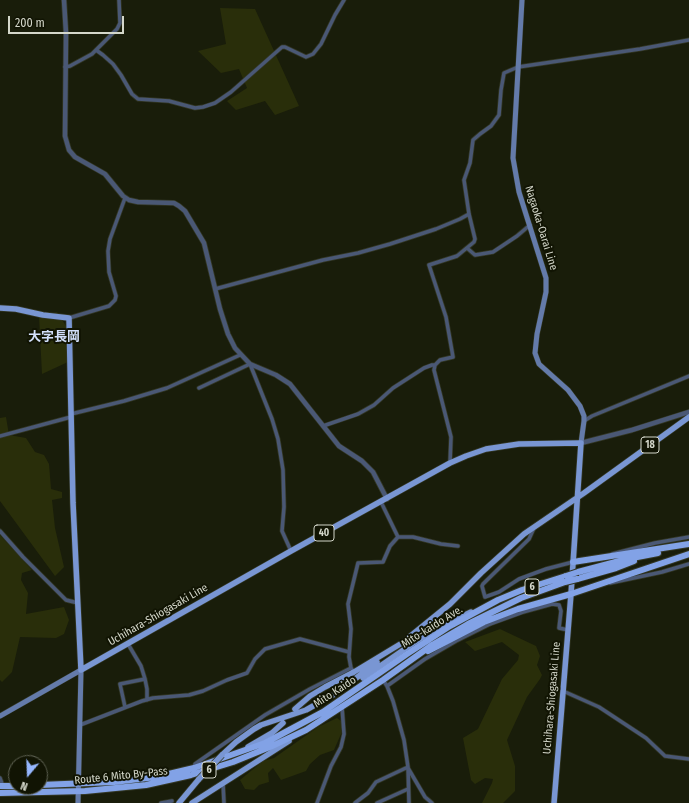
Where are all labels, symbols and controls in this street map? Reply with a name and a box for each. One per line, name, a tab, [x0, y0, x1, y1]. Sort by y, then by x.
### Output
scale bar	[10, 8, 126, 34]
text: 200 m	[15, 16, 45, 30]
street label: Nagaoka-Oarai Line	[522, 184, 560, 272]
district label: 大字長岡	[28, 329, 80, 345]
road number: 18	[641, 437, 659, 453]
road number: 40	[314, 525, 334, 541]
road number: 6	[525, 579, 539, 595]
street label: Uchihara-Shiogasaki Line	[106, 581, 210, 649]
street label: Mito-kaido Ave.	[399, 603, 465, 651]
street label: Uchihara-Shiogasaki Line	[541, 641, 563, 755]
street label: Mito Kaido	[311, 673, 359, 711]
north arrow	[8, 755, 48, 795]
road number: 6	[202, 762, 216, 778]
street label: Route 6 Mito By-Pass	[74, 765, 168, 787]
text: N	[19, 779, 29, 793]

